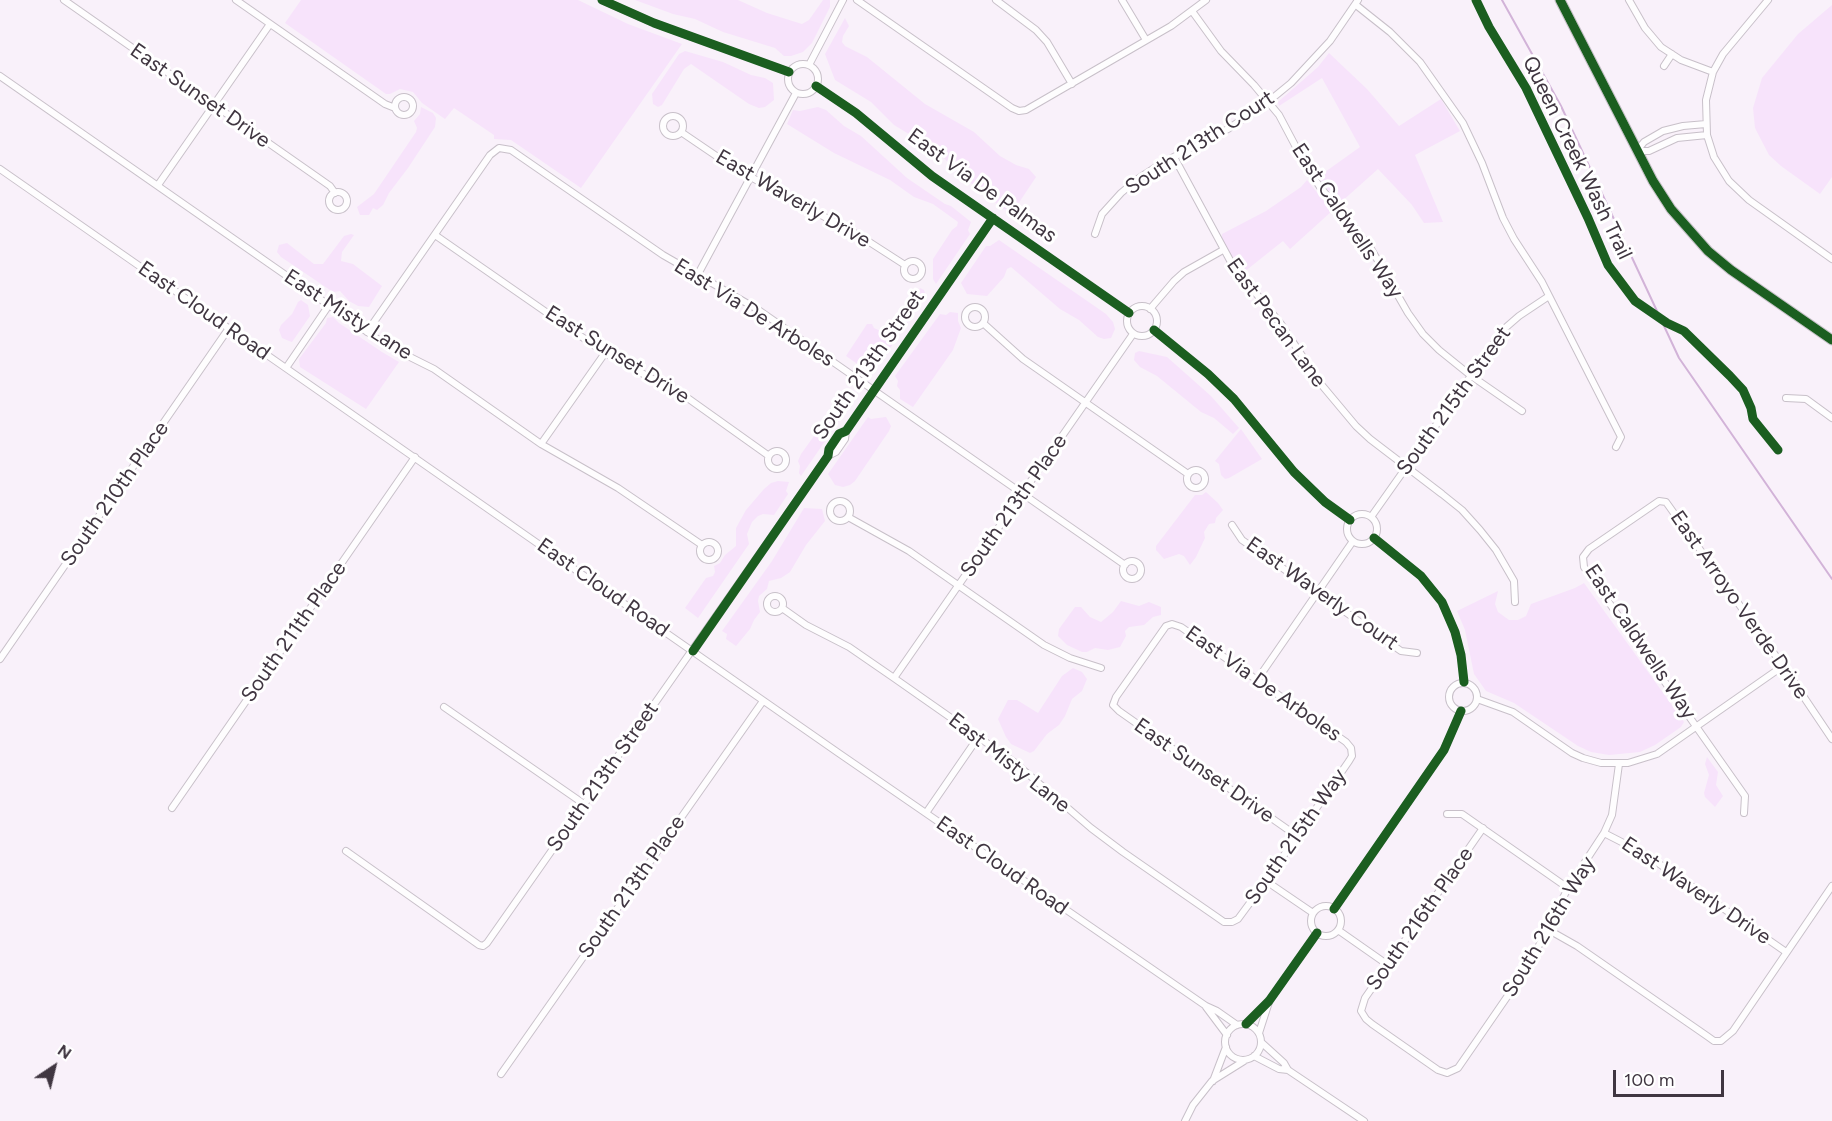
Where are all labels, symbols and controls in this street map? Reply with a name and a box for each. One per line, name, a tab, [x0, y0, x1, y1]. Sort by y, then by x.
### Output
street label: East Sunset Drive	[125, 38, 275, 154]
street label: Queen Creek Wash Trail	[1517, 52, 1637, 264]
street label: South 213th Court	[1121, 85, 1279, 201]
street label: East Via De Palmas	[903, 123, 1061, 249]
street label: East Caldwells Way	[1286, 139, 1408, 303]
street label: East Waverly Drive	[711, 144, 875, 254]
street label: East Via De Arboles	[669, 254, 839, 372]
street label: East Pecan Lane	[1221, 254, 1331, 392]
street label: East Cloud Road	[133, 256, 275, 366]
street label: East Misty Lane	[279, 264, 417, 366]
street label: South 213th Street	[808, 285, 930, 445]
street label: East Sunset Drive	[540, 301, 694, 409]
street label: South 215th Street	[1392, 322, 1516, 480]
street label: South 210th Place	[56, 417, 174, 571]
street label: South 213th Place	[955, 430, 1073, 582]
street label: East Arroyo Verde Drive	[1664, 506, 1814, 704]
street label: East Waverly Court	[1241, 532, 1403, 656]
street label: East Cloud Road	[532, 533, 674, 643]
street label: South 211th Place	[236, 557, 352, 707]
street label: East Caldwells Way	[1579, 560, 1701, 724]
street label: East Via De Arboles	[1180, 621, 1346, 747]
street label: South 213th Street	[542, 697, 664, 857]
street label: East Misty Lane	[943, 708, 1075, 818]
street label: East Sunset Drive	[1129, 713, 1279, 829]
street label: South 215th Way	[1240, 764, 1352, 910]
street label: South 213th Place	[573, 811, 691, 963]
street label: East Cloud Road	[931, 811, 1073, 921]
street label: East Waverly Drive	[1617, 832, 1775, 950]
street label: South 216th Place	[1361, 843, 1479, 995]
street label: South 216th Way	[1497, 852, 1601, 1002]
north arrow	[24, 1037, 84, 1097]
text: N	[54, 1041, 75, 1063]
scale bar	[1616, 1058, 1727, 1096]
text: 100 m	[1624, 1069, 1674, 1091]

